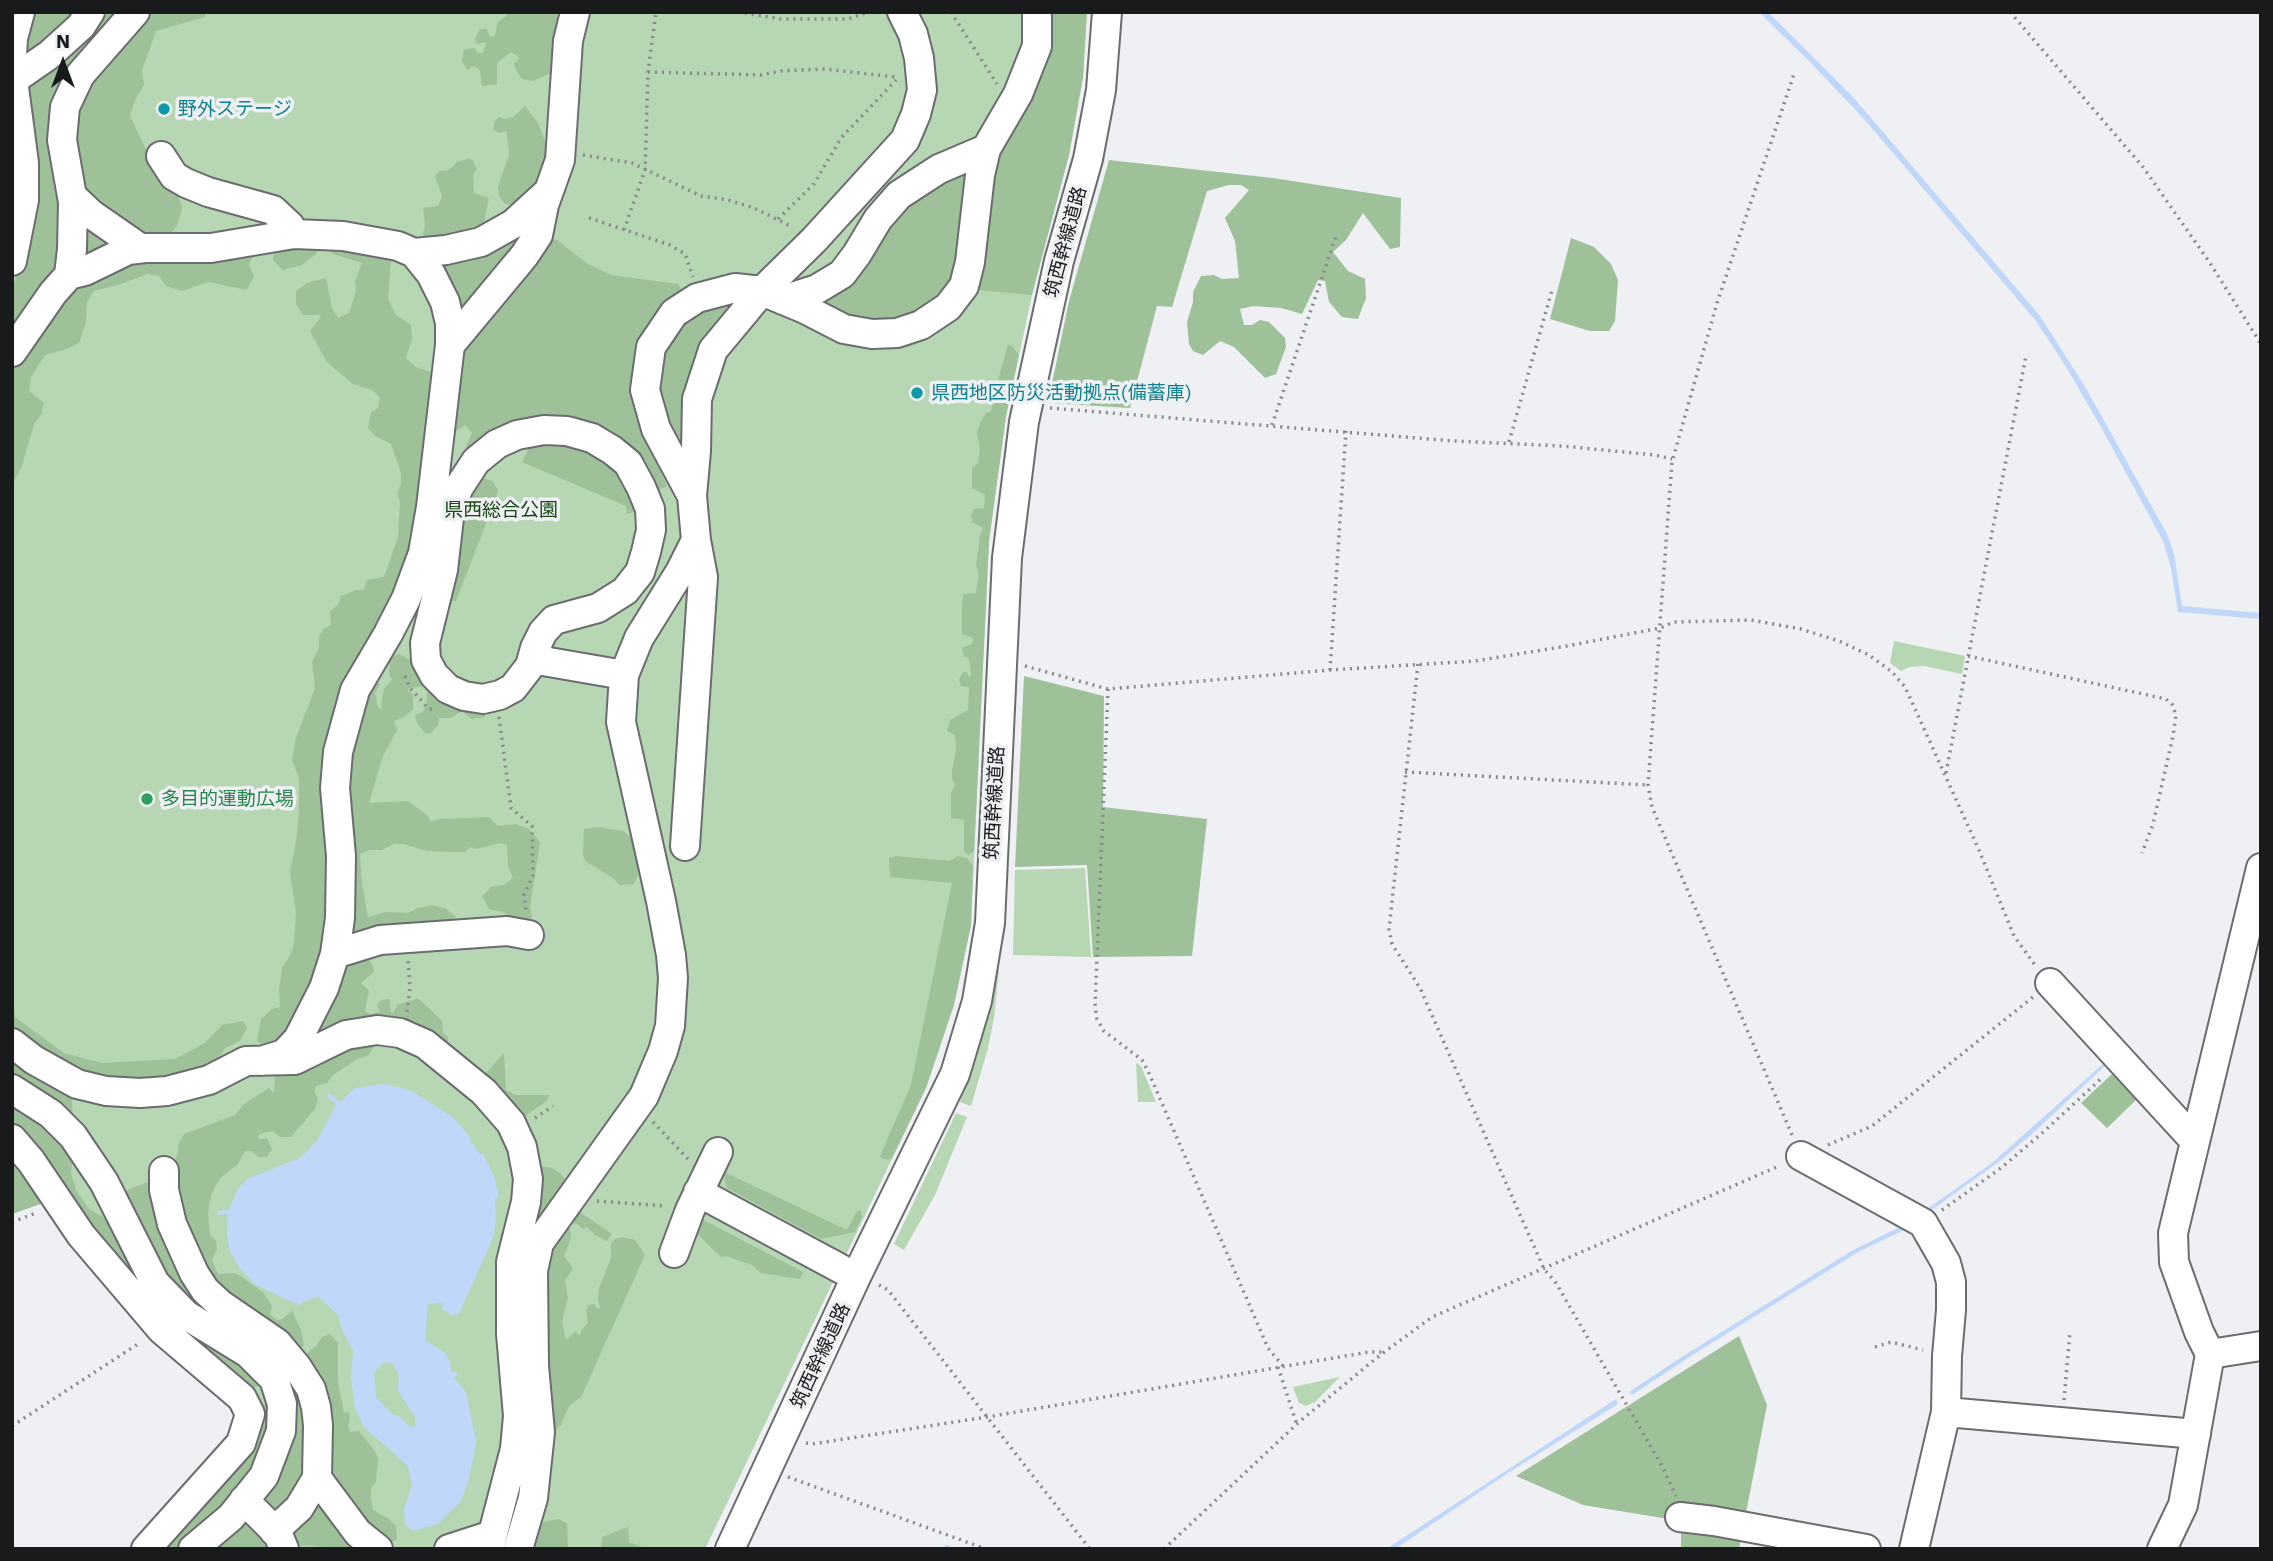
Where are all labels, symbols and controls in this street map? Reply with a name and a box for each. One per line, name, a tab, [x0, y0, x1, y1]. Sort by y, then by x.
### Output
north arrow	[28, 28, 98, 98]
text: N	[56, 30, 70, 53]
place label: 野外ステージ	[178, 98, 292, 120]
marker: 野外ステージ	[156, 101, 172, 117]
street label: 筑西幹線道路	[1040, 184, 1092, 300]
place label: 県西地区防災活動拠点(備蓄庫)	[931, 382, 1191, 404]
marker: 県西地区防災活動拠点(備蓄庫)	[909, 385, 925, 401]
park label: 県西総合公園	[444, 499, 558, 521]
street label: 筑西幹線道路	[981, 745, 1009, 861]
place label: 多目的運動広場	[161, 788, 294, 810]
marker: 多目的運動広場	[139, 791, 155, 807]
street label: 筑西幹線道路	[787, 1300, 855, 1412]

